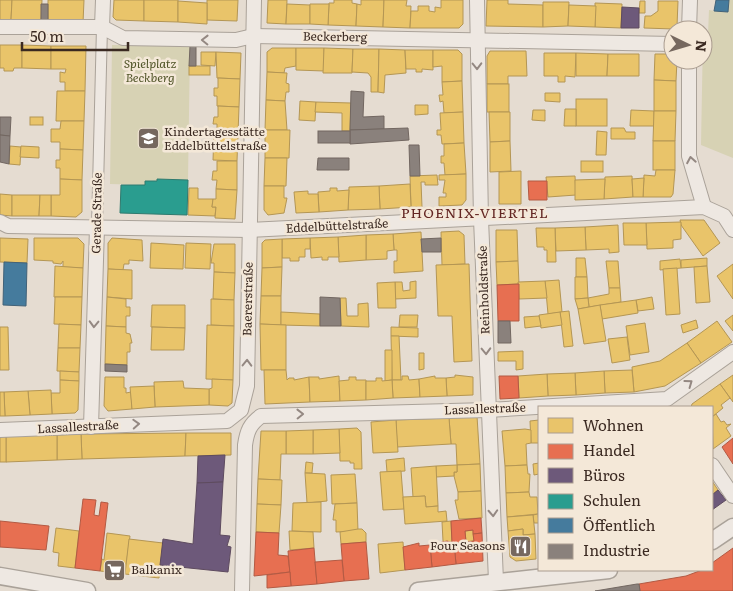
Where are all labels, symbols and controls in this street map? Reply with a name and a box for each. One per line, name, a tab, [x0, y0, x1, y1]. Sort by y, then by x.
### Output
scale bar	[22, 20, 129, 52]
north arrow	[663, 20, 713, 70]
text: 50 m	[30, 24, 64, 47]
street label: Beckerberg	[303, 26, 368, 46]
one-way arrow	[201, 34, 209, 45]
text: N	[691, 39, 712, 53]
park label: Spielplatz Beckberg	[124, 54, 176, 86]
one-way arrow	[472, 62, 483, 70]
place label: Kindertagesstätte Eddelbüttelstraße	[164, 122, 267, 154]
school or university icon: Kindertagesstätte Eddelbüttelstraße	[136, 127, 160, 151]
one-way arrow	[686, 156, 696, 164]
street label: Gerade Straße	[86, 172, 106, 254]
district label: PHOENIX-VIERTEL	[401, 202, 549, 222]
street label: Eddelbüttelstraße	[285, 213, 389, 237]
street label: Reinholdstraße	[472, 245, 494, 335]
street label: Baererstraße	[237, 262, 257, 336]
one-way arrow	[89, 320, 100, 328]
one-way arrow	[481, 348, 491, 355]
one-way arrow	[242, 358, 252, 366]
one-way arrow	[683, 380, 693, 389]
street label: Lassallestraße	[444, 398, 526, 418]
legend	[538, 406, 713, 571]
one-way arrow	[296, 409, 304, 419]
text: Wohnen	[583, 413, 644, 436]
street label: Lassallestraße	[37, 415, 119, 437]
one-way arrow	[132, 419, 140, 430]
text: Handel	[583, 438, 635, 461]
text: Büros	[583, 463, 625, 486]
text: Schulen	[583, 488, 641, 511]
one-way arrow	[488, 510, 498, 518]
text: Öffentlich	[583, 513, 656, 536]
restaurant icon: Four Seasons	[509, 534, 533, 558]
place label: Four Seasons	[430, 536, 506, 554]
text: Industrie	[583, 538, 650, 561]
supermarket icon: Balkanix	[103, 558, 127, 582]
place label: Balkanix	[131, 560, 182, 578]

